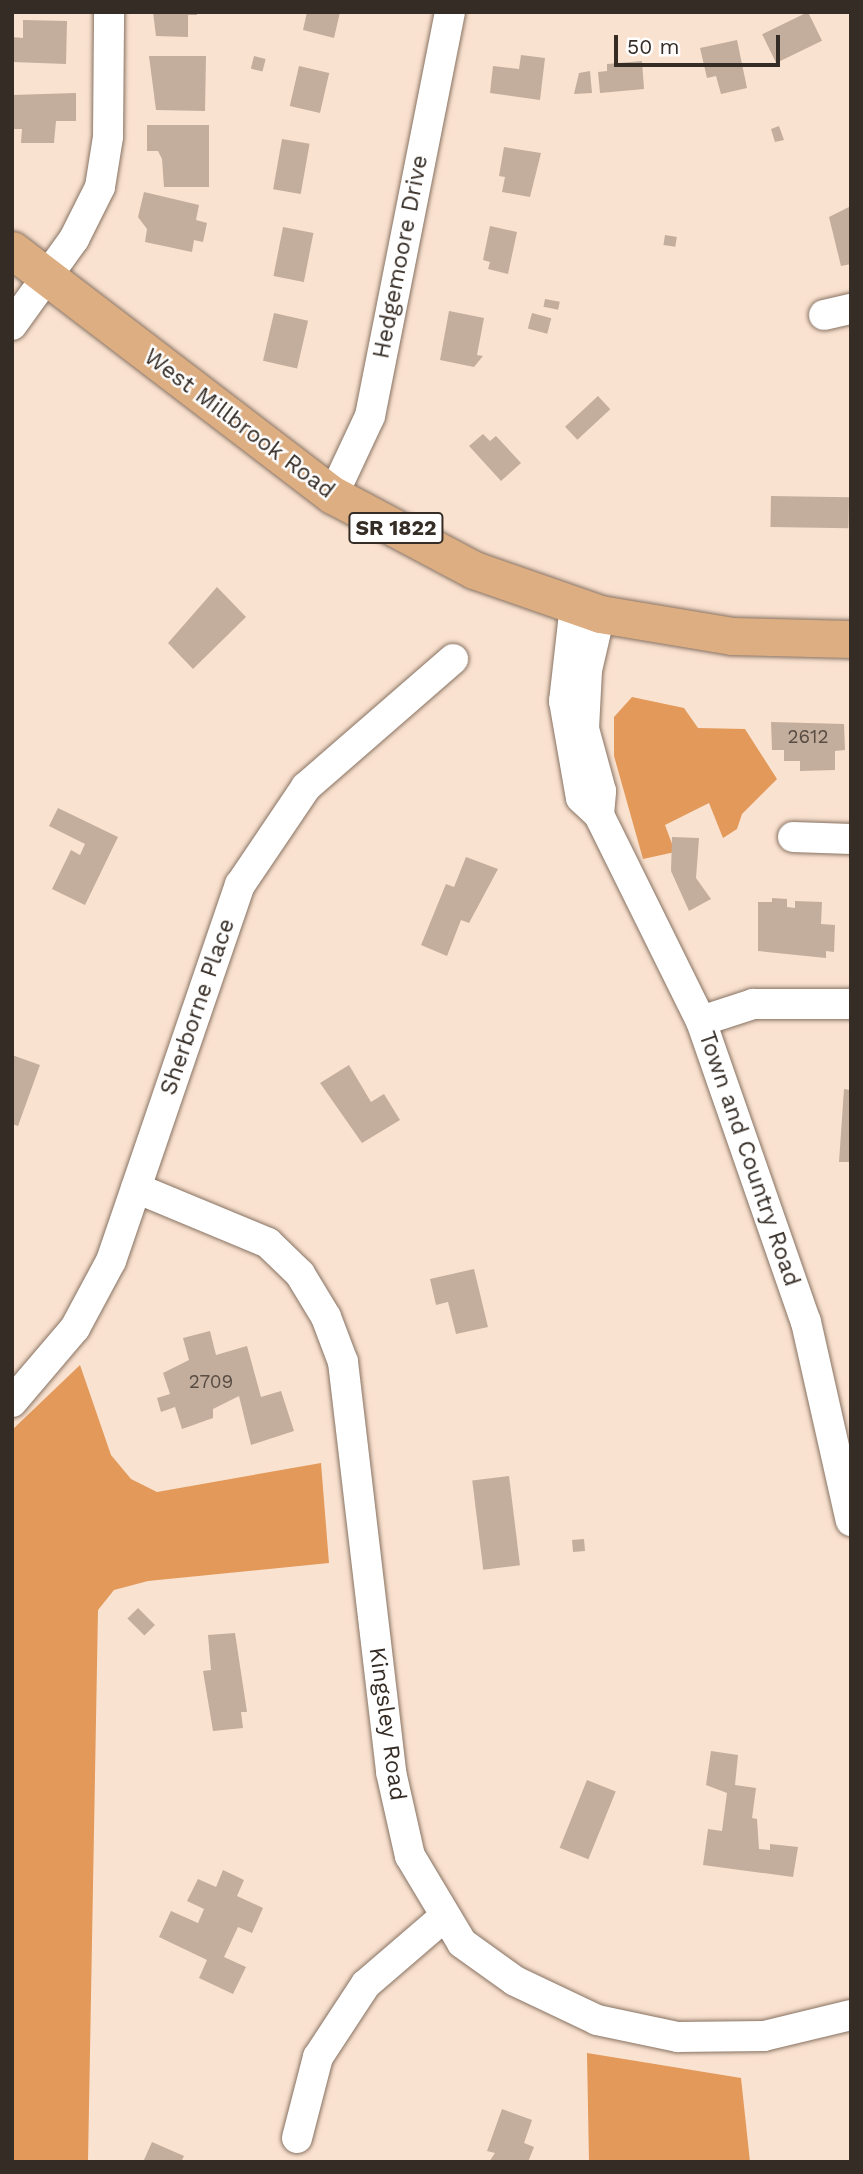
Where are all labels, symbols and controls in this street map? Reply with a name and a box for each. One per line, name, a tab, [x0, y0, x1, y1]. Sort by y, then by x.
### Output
scale bar	[618, 21, 784, 65]
text: 50 m	[627, 34, 679, 59]
street label: Hedgemoore Drive	[368, 153, 434, 361]
street label: West Millbrook Road	[138, 343, 340, 505]
road number: SR 1822	[347, 510, 445, 546]
house number: 2612	[787, 726, 829, 748]
street label: Sherborne Place	[155, 915, 241, 1099]
street label: Town and Country Road	[692, 1028, 806, 1290]
house number: 2709	[189, 1371, 233, 1393]
street label: Kingsley Road	[363, 1645, 411, 1803]

